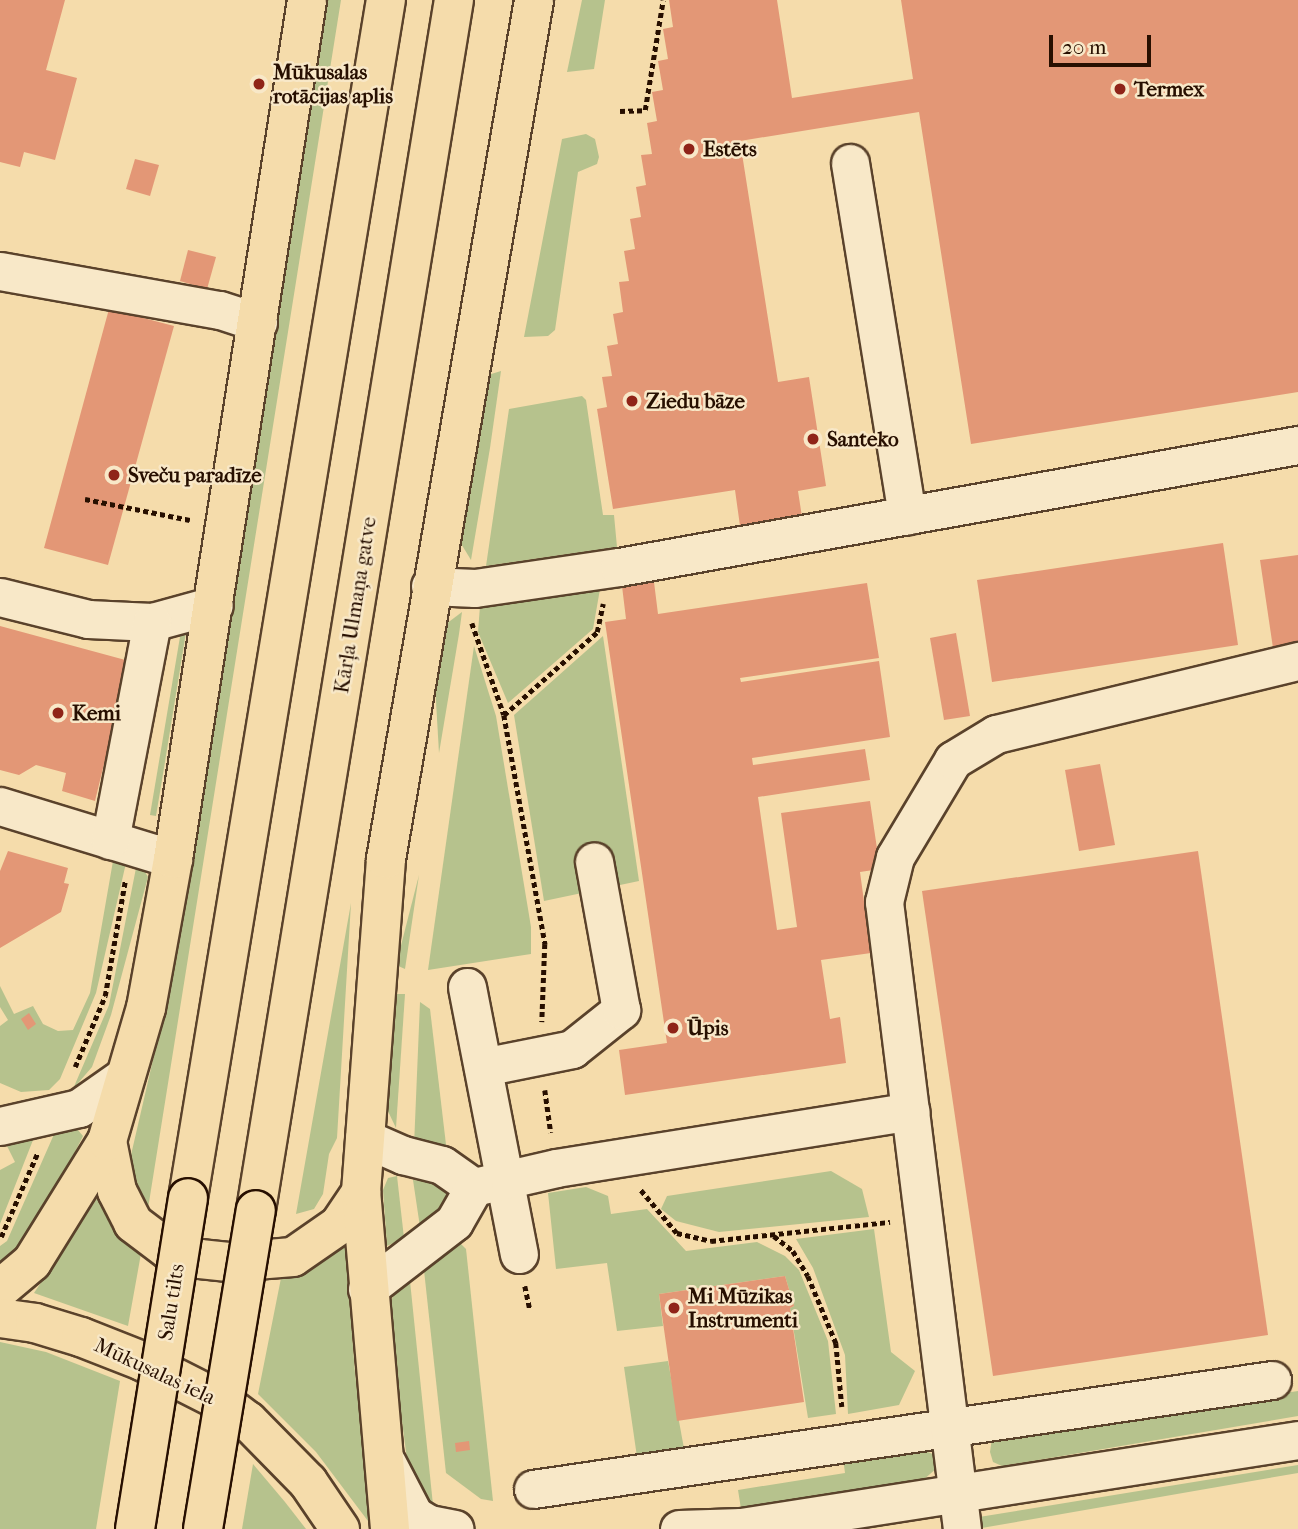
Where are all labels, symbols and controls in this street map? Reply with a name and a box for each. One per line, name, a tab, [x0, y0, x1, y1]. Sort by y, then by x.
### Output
scale bar	[1053, 21, 1154, 65]
text: 20 m	[1062, 35, 1106, 59]
place label: Mūkusalas rotācijas aplis	[273, 59, 393, 109]
marker: Mūkusalas rotācijas aplis	[251, 76, 267, 92]
place label: Termex	[1134, 76, 1204, 102]
marker: Termex	[1112, 81, 1128, 97]
place label: Estēts	[703, 136, 757, 162]
marker: Estēts	[681, 141, 697, 157]
place label: Ziedu bāze	[646, 388, 745, 414]
marker: Ziedu bāze	[624, 393, 640, 409]
place label: Santeko	[827, 426, 899, 452]
marker: Santeko	[805, 431, 821, 447]
place label: Sveču paradīze	[128, 462, 262, 488]
marker: Sveču paradīze	[106, 467, 122, 483]
street label: Kārļa Ulmaņa gatve	[329, 515, 381, 695]
place label: Kemi	[72, 700, 121, 726]
marker: Kemi	[50, 705, 66, 721]
place label: Ūpis	[687, 1015, 729, 1041]
marker: Ūpis	[665, 1020, 681, 1036]
street label: Salu tilts	[153, 1262, 189, 1342]
place label: Mi Mūzikas Instrumenti	[688, 1283, 798, 1333]
marker: Mi Mūzikas Instrumenti	[666, 1300, 682, 1316]
street label: Mūkusalas iela	[90, 1332, 220, 1410]

